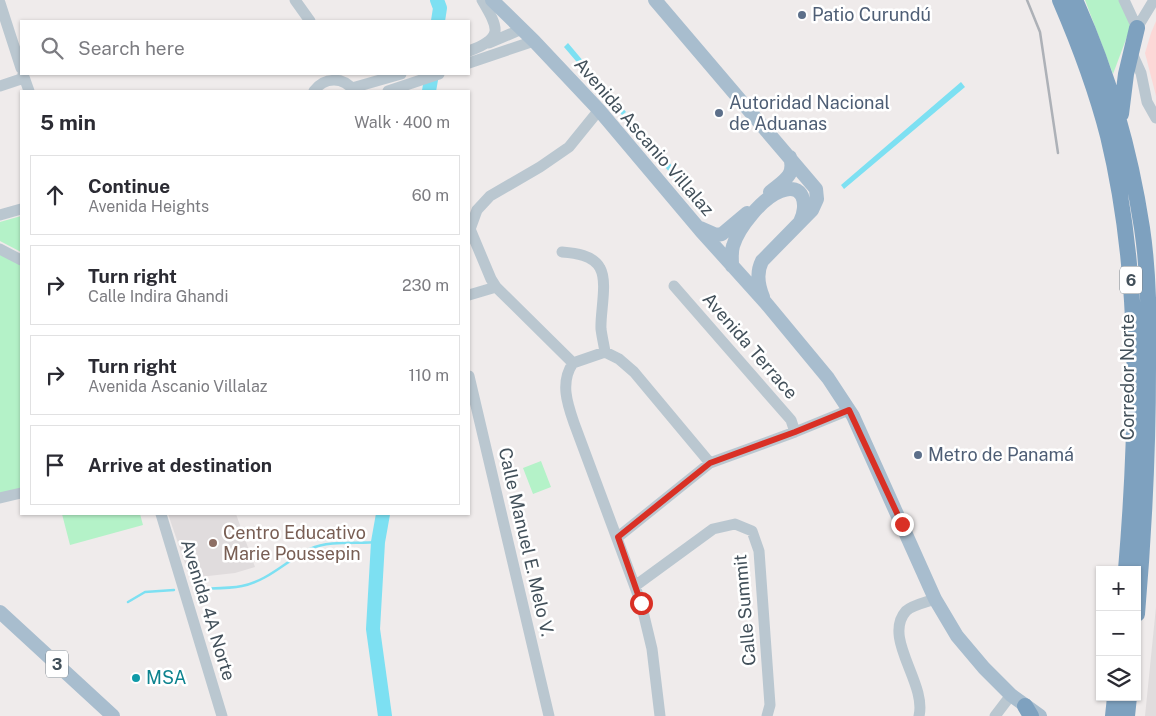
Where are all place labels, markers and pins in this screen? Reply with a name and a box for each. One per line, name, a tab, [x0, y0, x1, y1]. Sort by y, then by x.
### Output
place label: Patio Curundú	[812, 4, 931, 25]
marker: Patio Curundú	[796, 9, 808, 21]
place label: Autoridad Nacional de Aduanas	[729, 92, 890, 134]
marker: Autoridad Nacional de Aduanas	[713, 107, 725, 119]
place label: Metro de Panamá	[928, 444, 1074, 465]
marker: Metro de Panamá	[912, 449, 924, 461]
place label: Centro Educativo Marie Poussepin	[223, 522, 366, 564]
marker: Centro Educativo Marie Poussepin	[207, 537, 219, 549]
place label: MSA	[146, 667, 187, 688]
marker: MSA	[130, 672, 142, 684]

